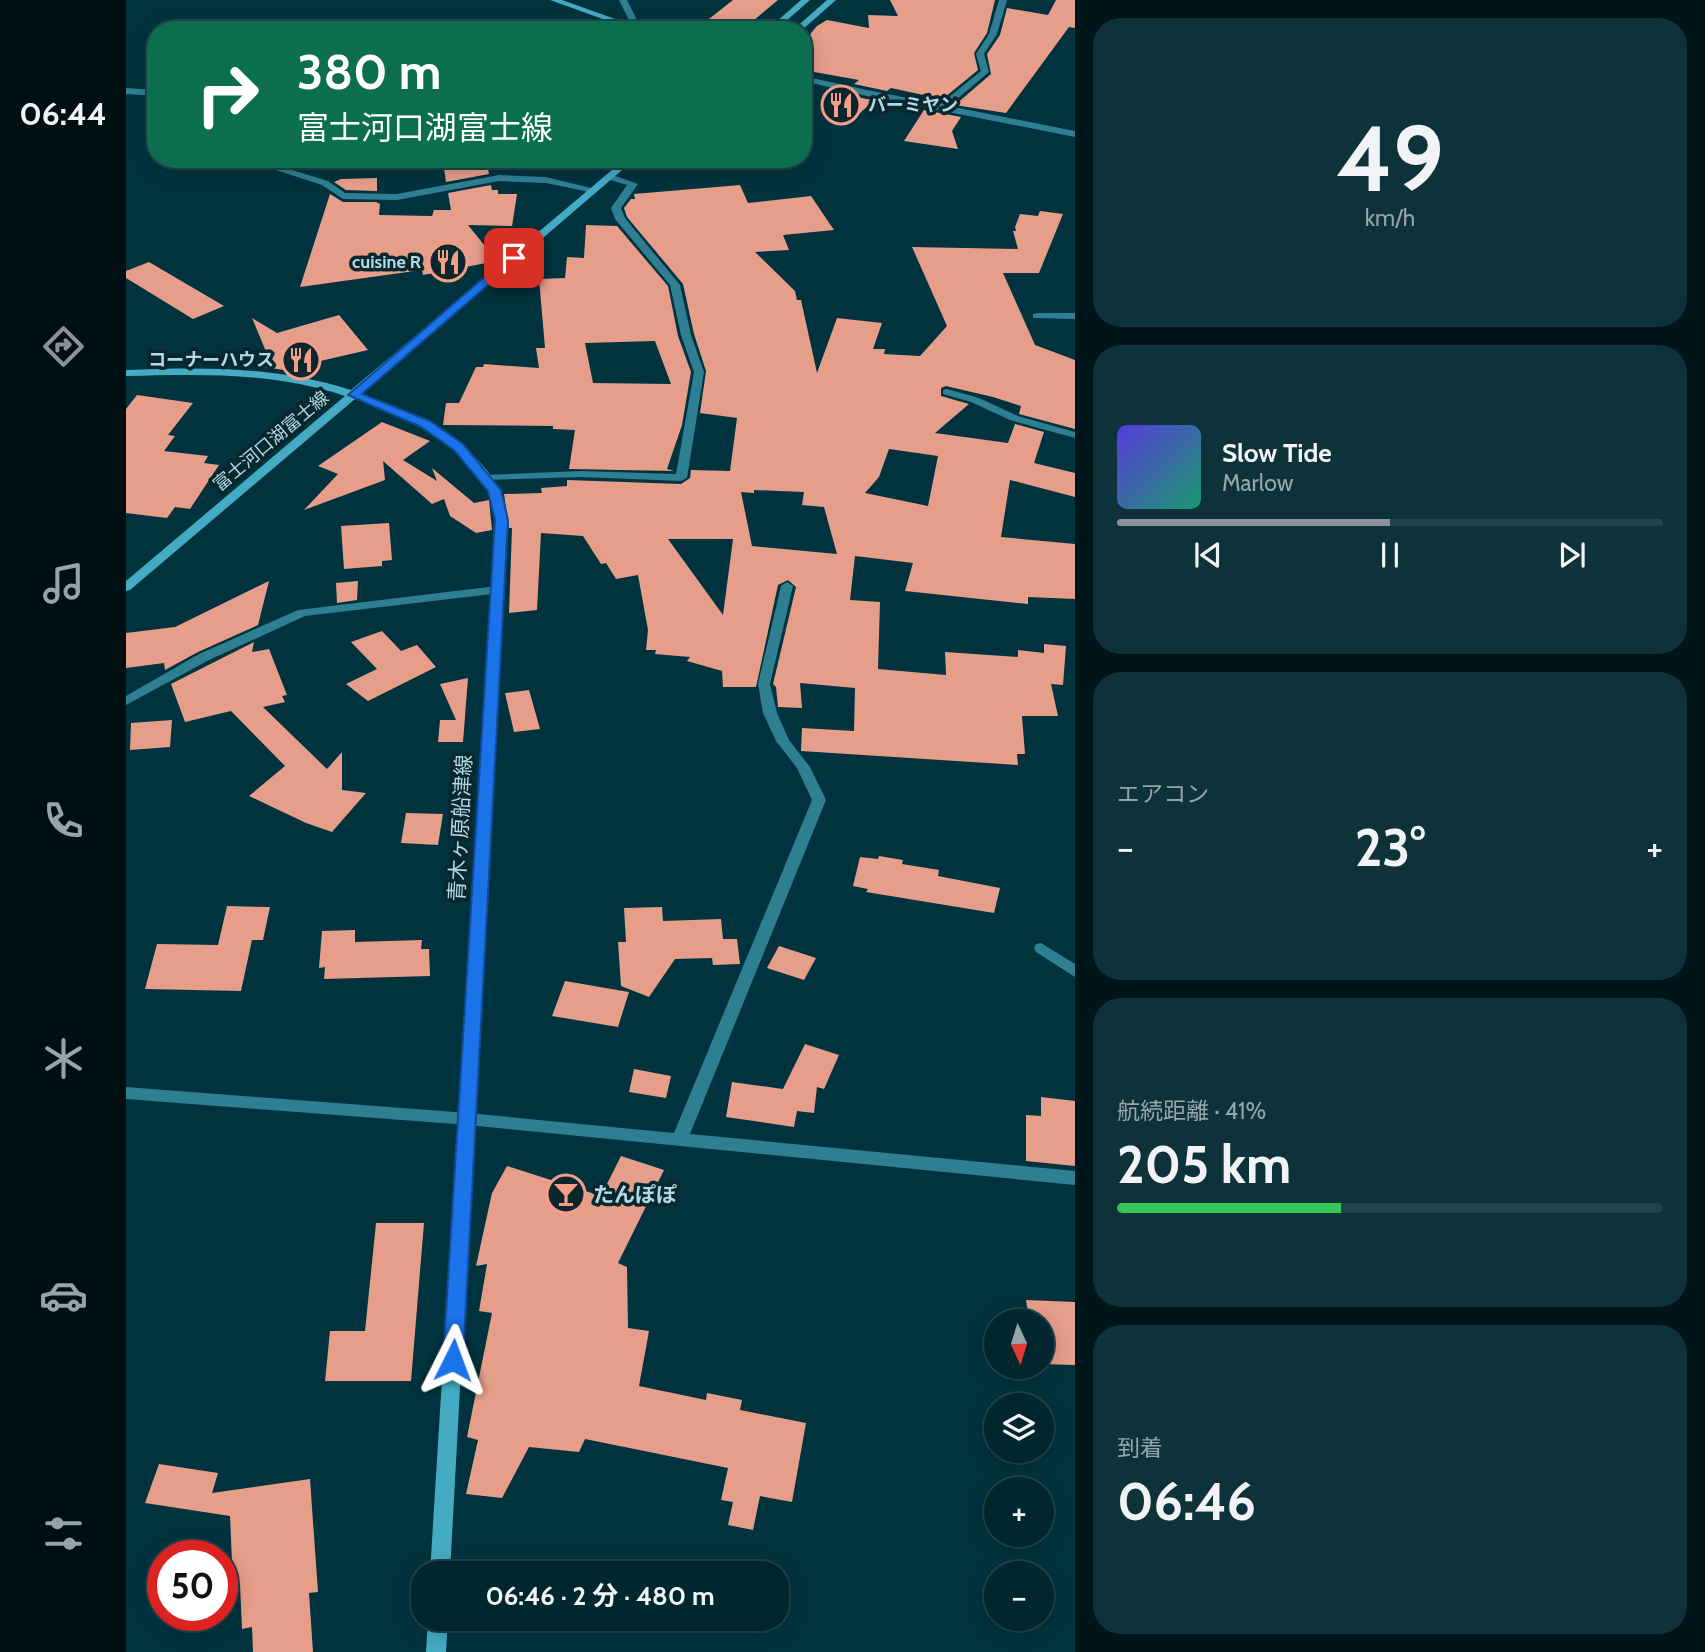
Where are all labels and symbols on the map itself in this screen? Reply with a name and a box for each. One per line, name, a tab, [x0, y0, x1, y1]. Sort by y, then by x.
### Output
restaurant icon: バーミヤン	[820, 84, 862, 126]
place label: バーミヤン	[868, 94, 958, 116]
pin	[484, 228, 544, 288]
restaurant icon: cuisine R	[427, 241, 469, 283]
place label: cuisine R	[352, 251, 422, 273]
restaurant icon: コーナーハウス	[280, 339, 322, 381]
place label: コーナーハウス	[148, 349, 274, 371]
street label: 富士河口湖富士線	[209, 386, 333, 496]
street label: 青木ヶ原船津線	[444, 754, 476, 902]
bar icon: たんぽぽ	[545, 1173, 587, 1215]
place label: たんぽぽ	[593, 1182, 677, 1207]
north arrow	[984, 1309, 1054, 1379]
position arrow	[416, 1323, 490, 1397]
speed limit sign: 50	[147, 1540, 238, 1631]

